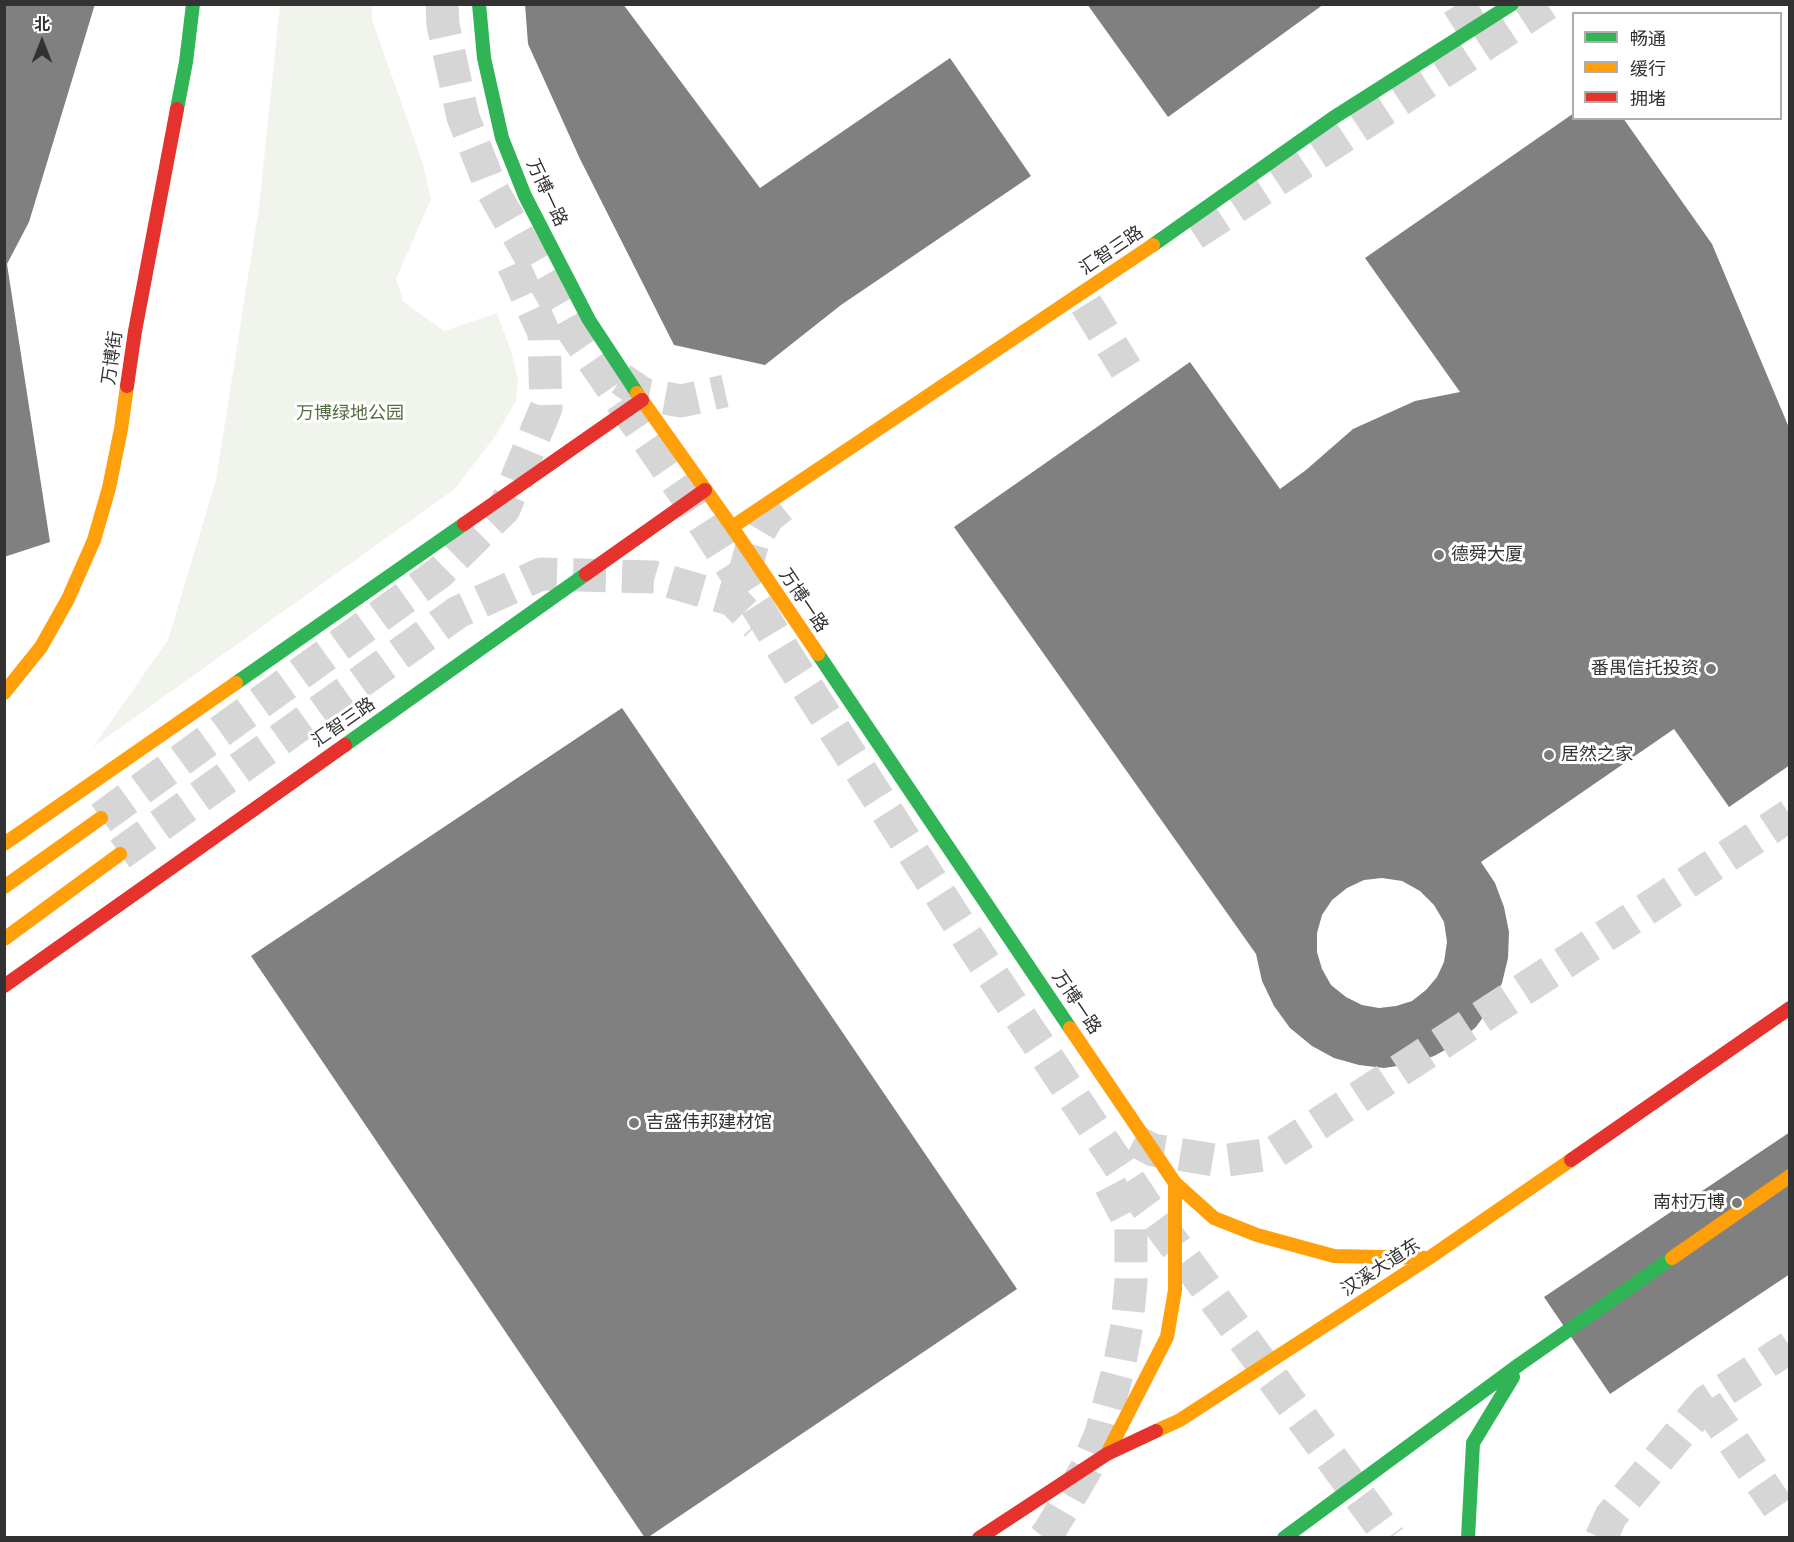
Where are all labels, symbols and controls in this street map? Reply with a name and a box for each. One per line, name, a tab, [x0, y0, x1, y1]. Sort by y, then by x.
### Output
north arrow	[12, 12, 72, 72]
legend	[1572, 12, 1782, 120]
text: 北	[34, 13, 50, 35]
text: 畅通	[1630, 26, 1666, 51]
text: 缓行	[1630, 56, 1666, 81]
text: 拥堵	[1630, 86, 1666, 111]
street label: 万博一路	[521, 156, 571, 230]
street label: 汇智三路	[1076, 222, 1148, 280]
street label: 万博街	[99, 330, 127, 386]
park label: 万博绿地公园	[296, 403, 404, 425]
place label: 德舜大厦	[1451, 544, 1523, 566]
marker: 德舜大厦	[1432, 548, 1446, 562]
street label: 万博一路	[774, 565, 832, 637]
place label: 番禺信托投资	[1591, 658, 1699, 680]
marker: 番禺信托投资	[1704, 662, 1718, 676]
street label: 汇智三路	[308, 694, 380, 752]
place label: 居然之家	[1561, 744, 1633, 766]
marker: 居然之家	[1542, 748, 1556, 762]
street label: 万博一路	[1047, 967, 1105, 1039]
place label: 吉盛伟邦建材馆	[646, 1112, 772, 1134]
marker: 吉盛伟邦建材馆	[627, 1116, 641, 1130]
place label: 南村万博	[1653, 1192, 1725, 1214]
marker: 南村万博	[1730, 1196, 1744, 1210]
street label: 汉溪大道东	[1337, 1234, 1425, 1302]

